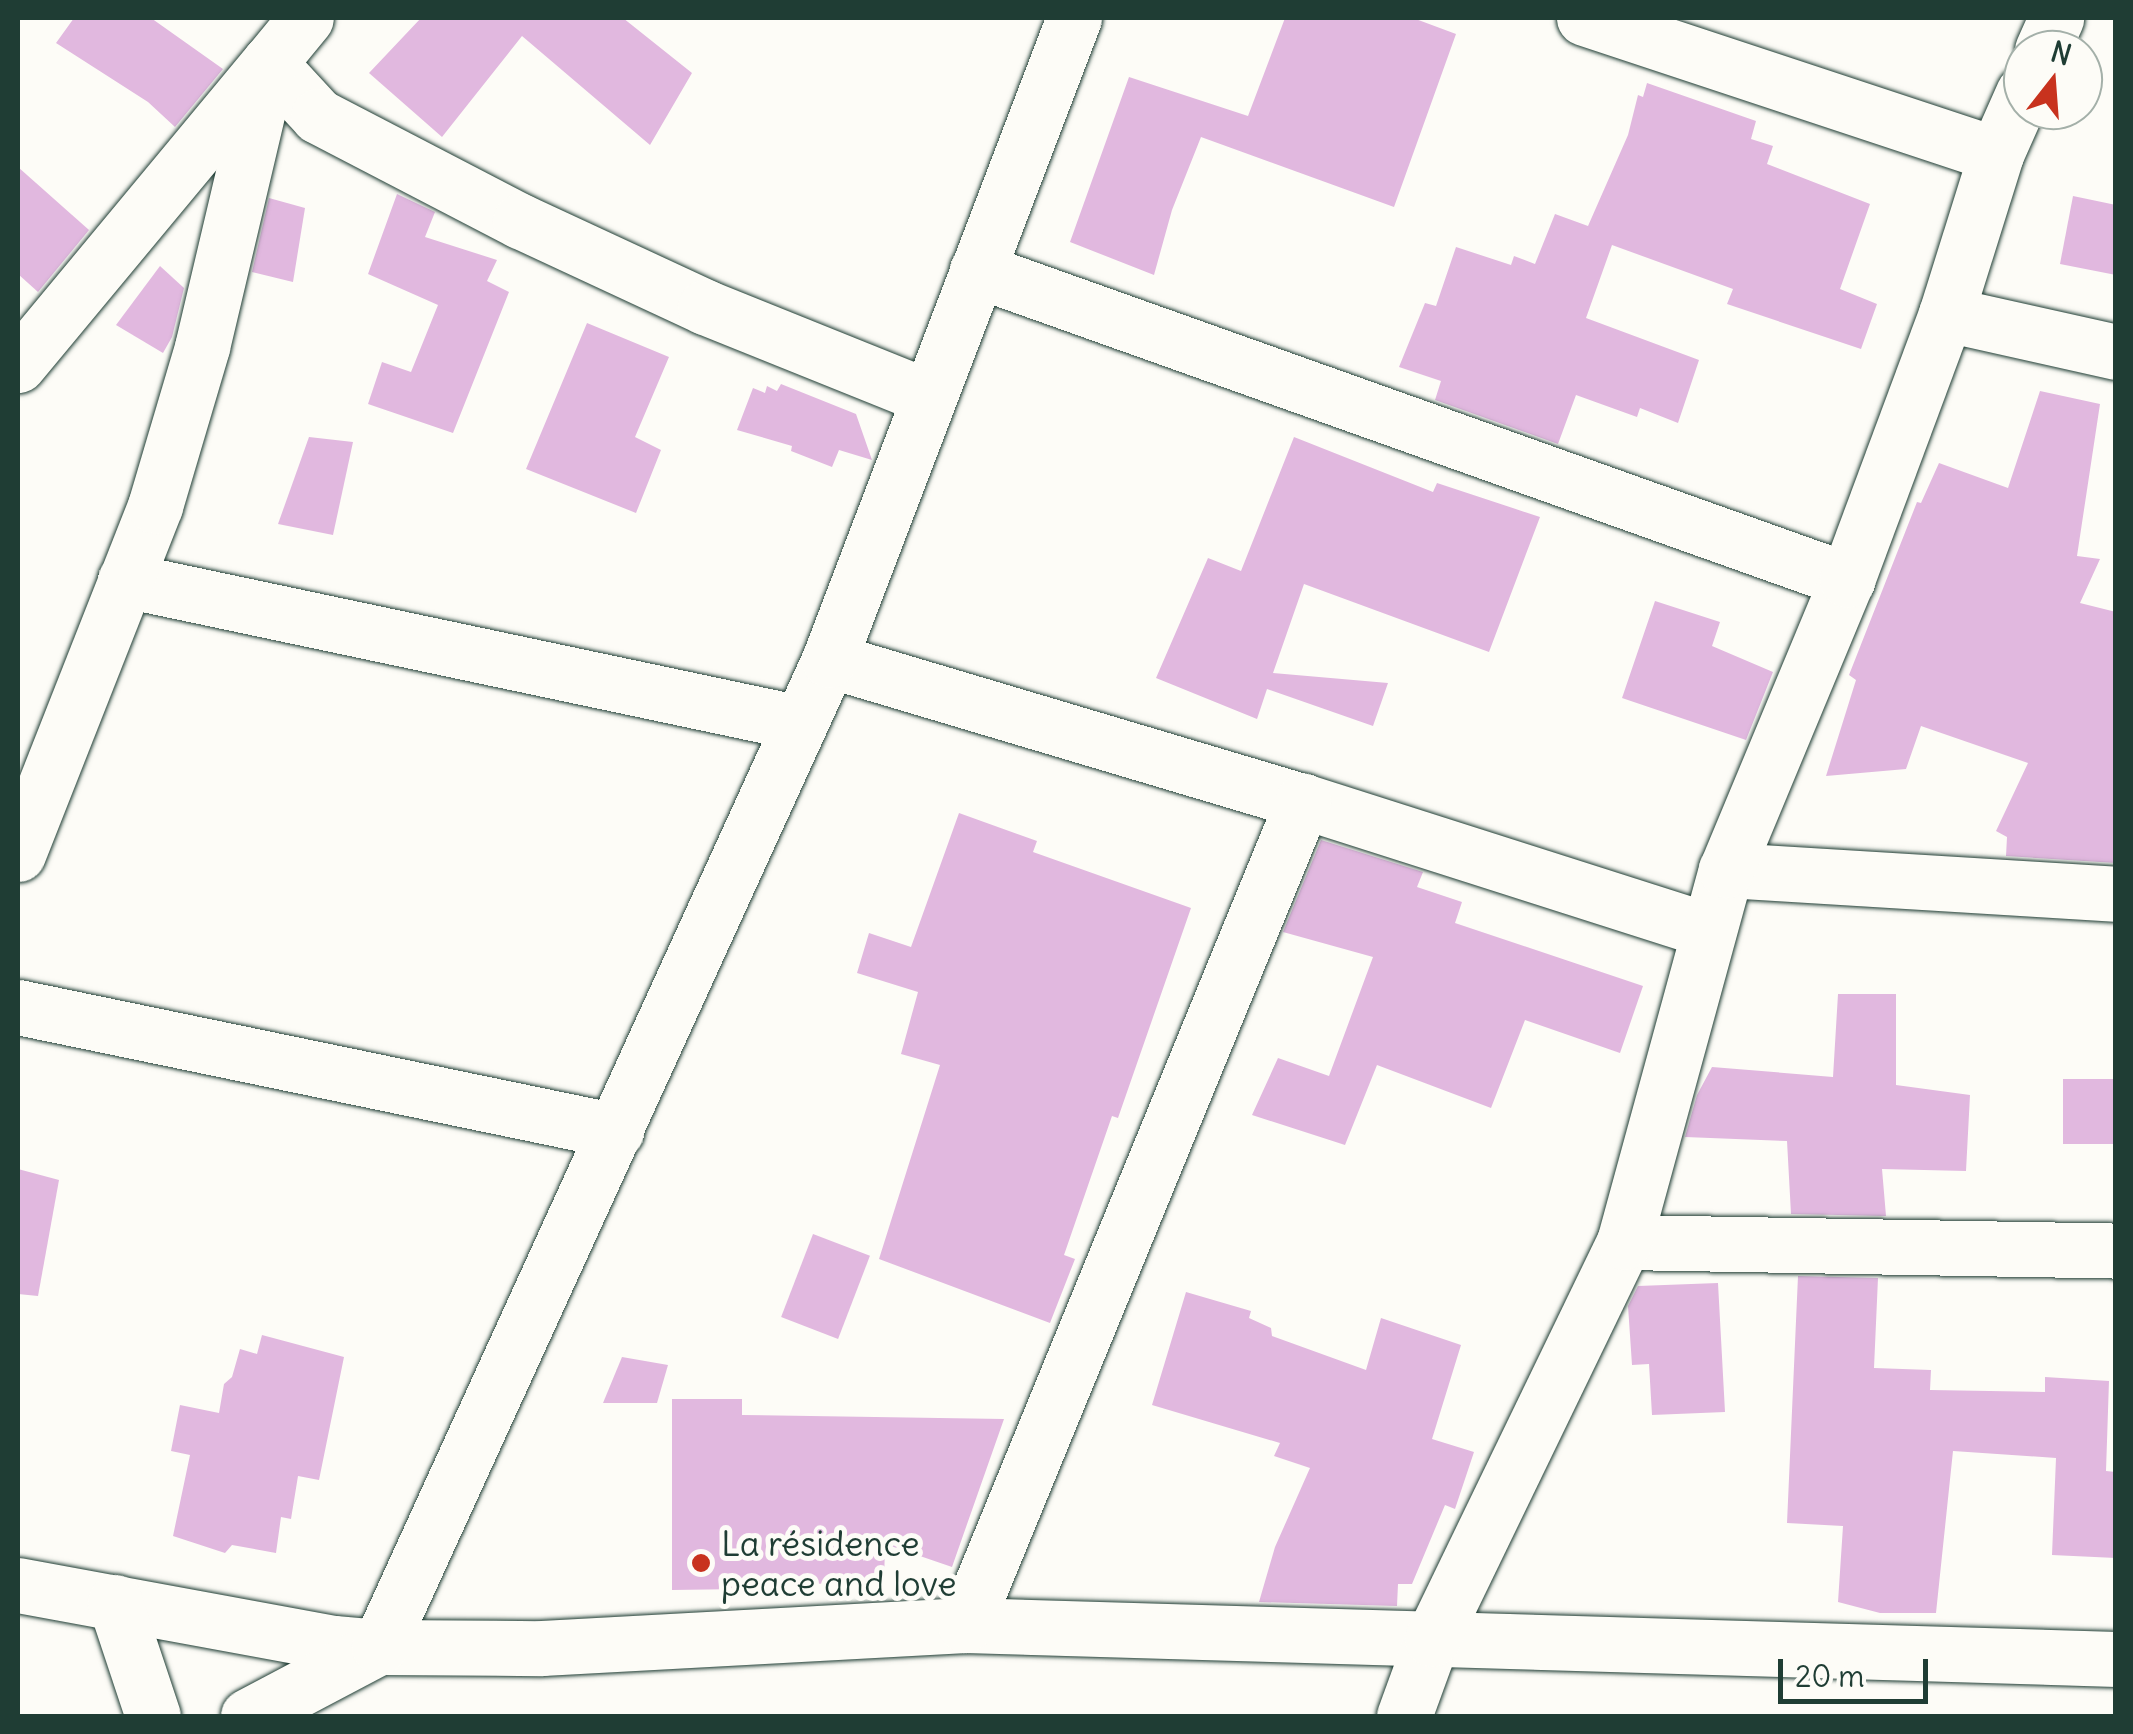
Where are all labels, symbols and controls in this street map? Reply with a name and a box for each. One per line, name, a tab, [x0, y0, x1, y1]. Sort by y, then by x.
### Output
north arrow	[2003, 30, 2103, 130]
text: N	[2047, 33, 2076, 73]
place label: La résidence peace and love	[721, 1522, 957, 1604]
marker: La résidence peace and love	[690, 1552, 712, 1574]
scale bar	[1783, 1639, 1933, 1701]
text: 20 m	[1795, 1657, 1865, 1695]

